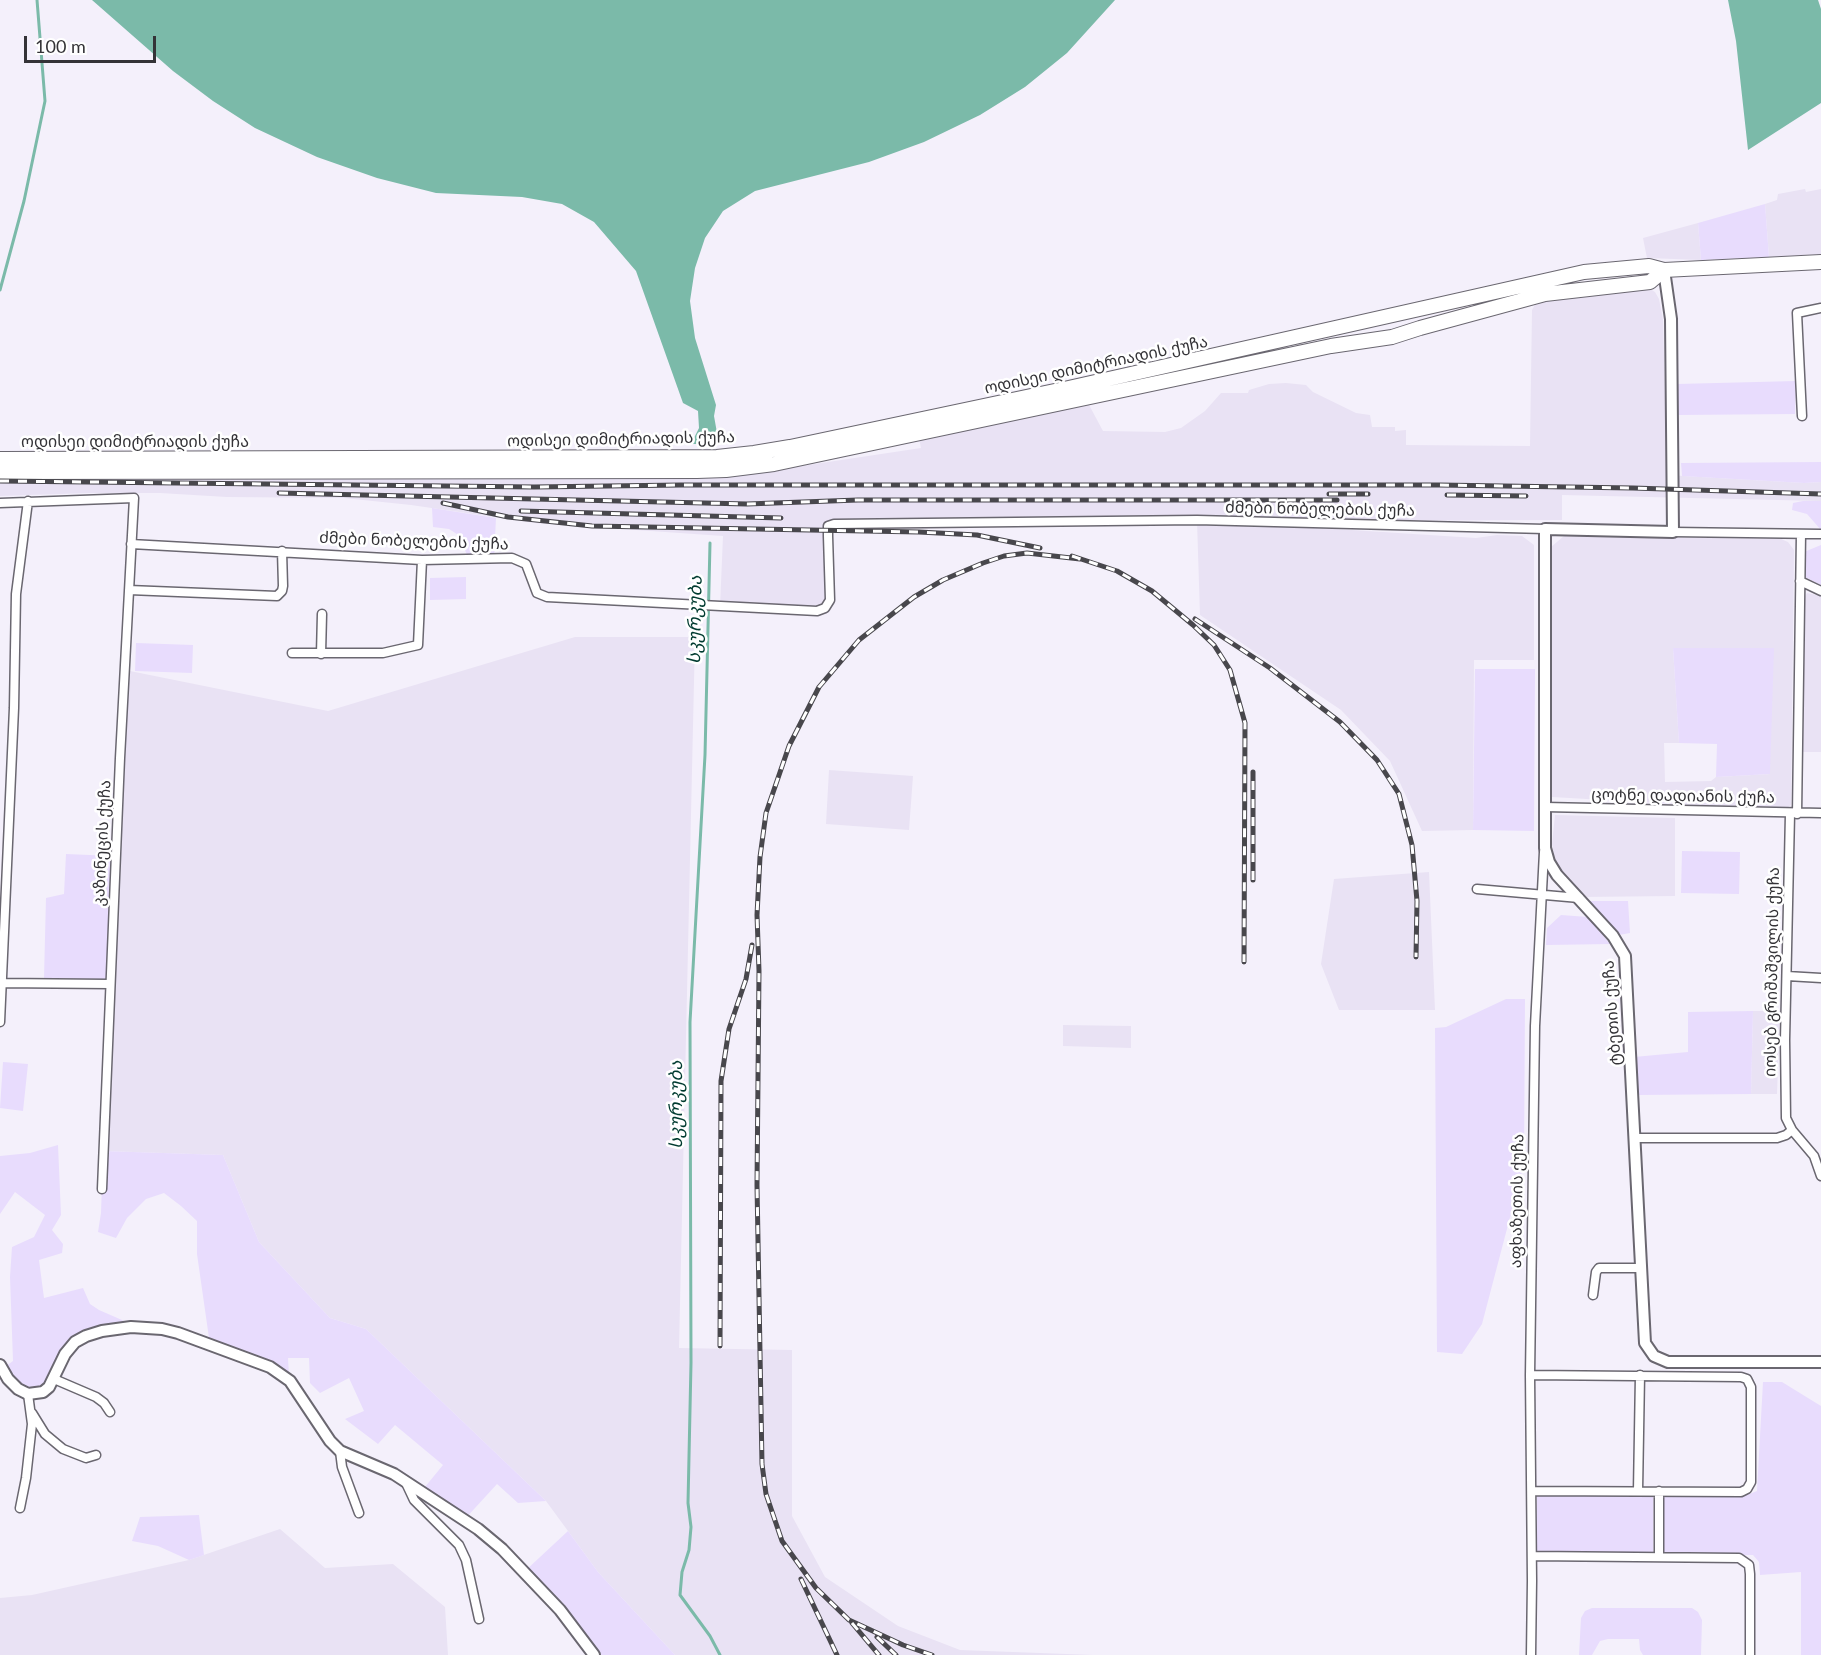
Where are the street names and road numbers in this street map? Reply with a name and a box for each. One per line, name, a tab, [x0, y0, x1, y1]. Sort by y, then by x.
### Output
street label: ოდისეი დიმიტრიადის ქუჩა	[983, 332, 1209, 398]
street label: ოდისეი დიმიტრიადის ქუჩა	[507, 427, 735, 451]
street label: ოდისეი დიმიტრიადის ქუჩა	[21, 432, 249, 452]
street label: ძმები ნობელების ქუჩა	[1225, 498, 1415, 520]
street label: ძმები ნობელების ქუჩა	[319, 528, 509, 554]
street label: კაზინეცის ქუჩა	[89, 779, 115, 907]
street label: ცოტნე დადიანის ქუჩა	[1591, 785, 1775, 807]
street label: იოსებ გრიშაშვილის ქუჩა	[1761, 867, 1783, 1077]
street label: ტბეთის ქუჩა	[1599, 960, 1625, 1066]
street label: აფხაზეთის ქუჩა	[1506, 1134, 1528, 1268]

